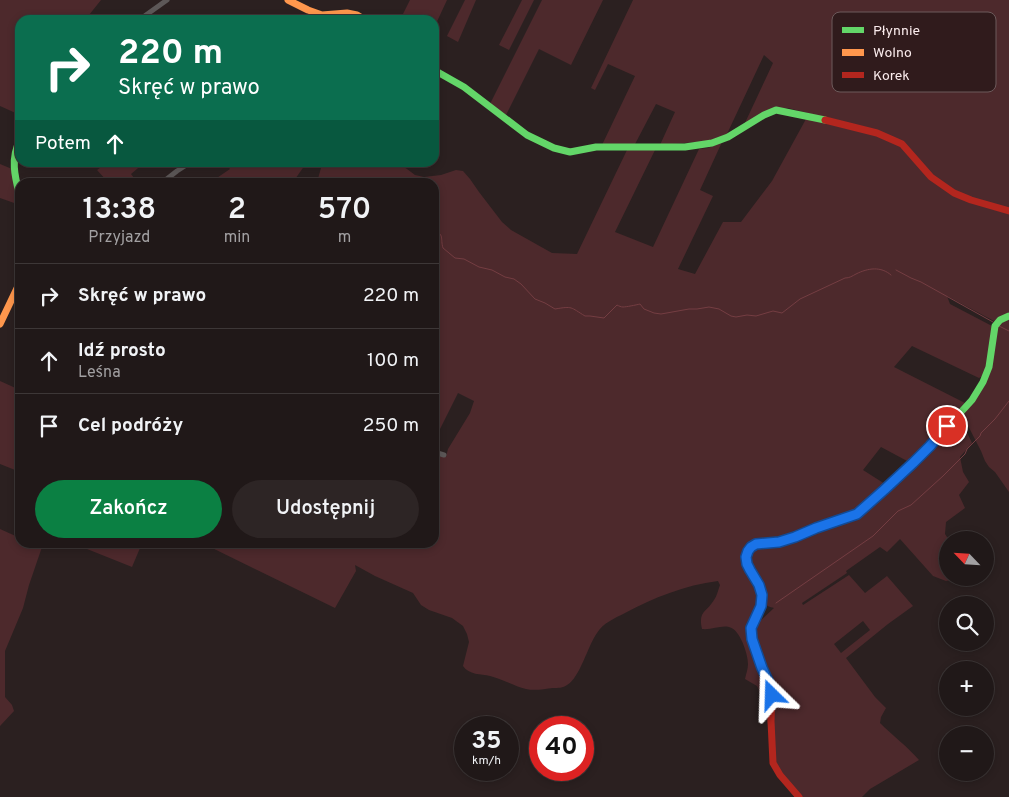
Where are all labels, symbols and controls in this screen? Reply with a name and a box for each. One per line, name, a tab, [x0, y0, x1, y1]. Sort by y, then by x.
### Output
legend	[832, 12, 996, 92]
text: Płynnie	[873, 23, 920, 40]
text: 220 m	[118, 32, 223, 76]
icon: right	[35, 35, 100, 100]
text: Wolno	[873, 45, 912, 62]
text: Korek	[873, 68, 910, 85]
text: Skręć w prawo	[118, 75, 260, 102]
icon: ahead	[101, 130, 129, 158]
text: Potem	[35, 132, 91, 156]
text: 13:38	[83, 192, 156, 229]
text: 2	[228, 192, 246, 229]
text: 570	[318, 192, 371, 229]
text: Przyjazd	[88, 228, 150, 248]
text: min	[224, 228, 250, 248]
text: m	[338, 228, 351, 248]
icon: right	[35, 282, 63, 310]
text: Skręć w prawo	[78, 284, 206, 308]
text: 220 m	[363, 284, 419, 308]
text: Idź prosto	[78, 339, 166, 363]
icon: ahead	[35, 347, 63, 375]
text: 100 m	[367, 349, 419, 373]
text: Leśna	[78, 363, 121, 383]
pin	[926, 405, 968, 447]
icon: arrive	[35, 412, 63, 440]
icon: arrive	[933, 412, 961, 440]
text: Cel podróży	[78, 414, 183, 438]
text: 250 m	[363, 414, 419, 438]
button: Zakończ	[35, 480, 222, 538]
button: Udostępnij	[232, 480, 419, 538]
north arrow	[939, 531, 994, 586]
map controls	[939, 531, 994, 781]
button: search	[939, 596, 994, 651]
button: +	[939, 661, 994, 716]
position arrow	[745, 668, 797, 720]
speed limit sign: 40	[529, 716, 594, 781]
text: 35	[471, 726, 502, 758]
button: −	[939, 726, 994, 781]
text: km/h	[472, 753, 501, 769]

